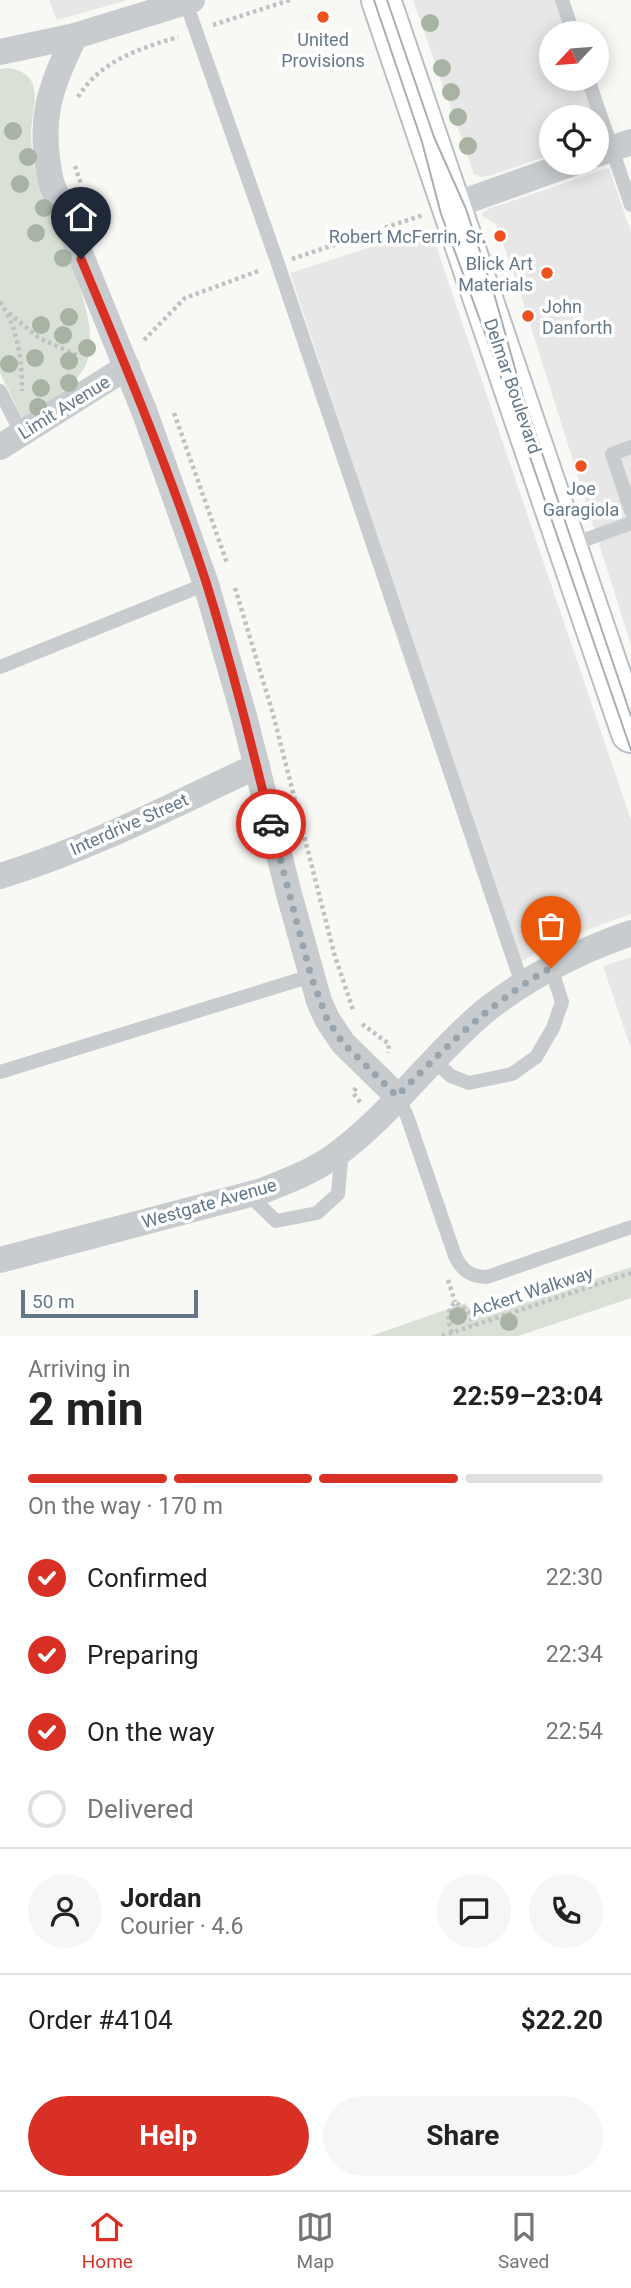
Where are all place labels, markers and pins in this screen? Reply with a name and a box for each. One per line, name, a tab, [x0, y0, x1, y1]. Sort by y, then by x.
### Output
marker: United Provisions	[315, 9, 331, 25]
place label: United Provisions	[281, 29, 365, 71]
pin	[51, 187, 111, 259]
place label: Robert McFerrin, Sr.	[329, 226, 486, 247]
marker: Robert McFerrin, Sr.	[492, 228, 508, 244]
place label: Blick Art Materials	[458, 253, 533, 295]
marker: Blick Art Materials	[539, 265, 555, 281]
place label: John Danforth	[542, 296, 612, 338]
marker: John Danforth	[520, 308, 536, 324]
marker: Joe Garagiola	[573, 458, 589, 474]
place label: Joe Garagiola	[543, 478, 619, 520]
pin	[521, 896, 581, 968]

